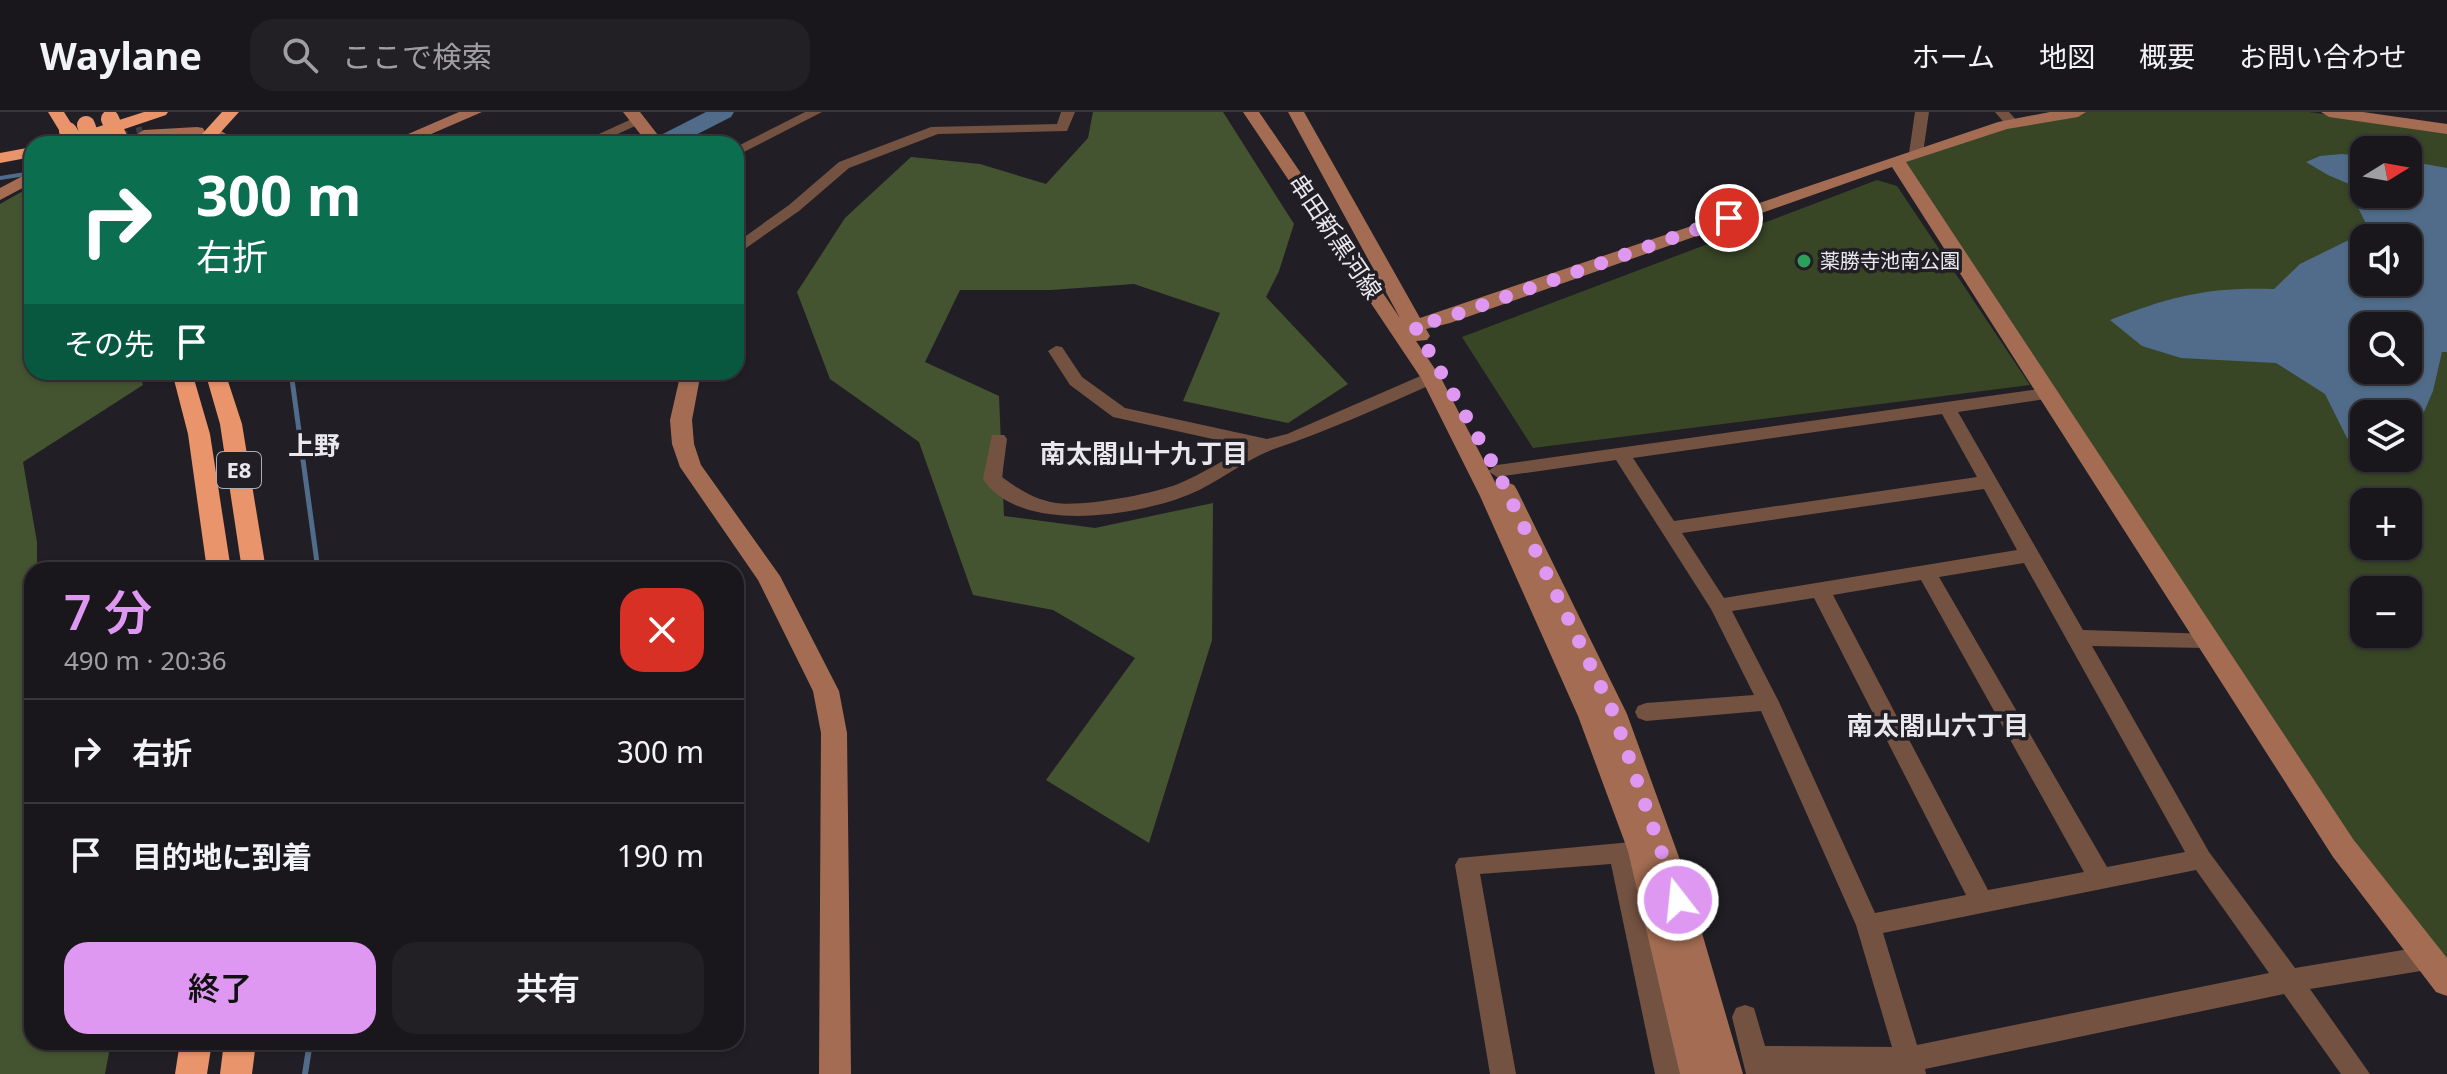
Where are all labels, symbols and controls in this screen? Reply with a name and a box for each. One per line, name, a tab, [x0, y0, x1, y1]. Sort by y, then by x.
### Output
search box	[250, 19, 810, 91]
text: Waylane	[40, 29, 202, 81]
icon: search	[278, 33, 322, 77]
text: ここで検索	[342, 36, 492, 77]
text: ホーム	[1912, 37, 1995, 75]
text: 地図	[2039, 37, 2095, 75]
text: 概要	[2139, 37, 2195, 75]
text: お問い合わせ	[2239, 37, 2407, 75]
north arrow	[2350, 136, 2422, 208]
map controls	[2350, 136, 2422, 648]
text: 300 m	[196, 156, 361, 232]
street label: 串田新黒河線	[1282, 167, 1390, 305]
icon: right	[64, 168, 168, 272]
pin	[1695, 184, 1763, 252]
icon: arrive	[1707, 196, 1751, 240]
button: sound	[2350, 224, 2422, 296]
text: 右折	[196, 232, 268, 281]
place label: 薬勝寺池南公園	[1820, 247, 1960, 274]
marker: 薬勝寺池南公園	[1795, 252, 1813, 270]
button: search	[2350, 312, 2422, 384]
icon: arrive	[170, 320, 214, 364]
text: その先	[64, 323, 154, 364]
button: layers	[2350, 400, 2422, 472]
district label: 上野	[288, 427, 340, 463]
district label: 南太閤山十九丁目	[1040, 435, 1248, 471]
road number: E8	[217, 452, 261, 488]
button: +	[2350, 488, 2422, 560]
button: −	[2350, 576, 2422, 648]
text: 7 分	[64, 579, 152, 644]
button: close	[620, 588, 704, 672]
text: 490 m · 20:36	[64, 642, 227, 678]
district label: 南太閤山六丁目	[1847, 707, 2029, 743]
icon: right	[64, 729, 108, 773]
text: 300 m	[617, 731, 704, 772]
text: 右折	[132, 732, 192, 773]
icon: arrive	[64, 833, 108, 877]
text: 190 m	[617, 835, 704, 876]
text: 目的地に到着	[132, 836, 312, 877]
position arrow	[1636, 858, 1720, 942]
button: 終了	[64, 942, 376, 1034]
button: 共有	[392, 942, 704, 1034]

